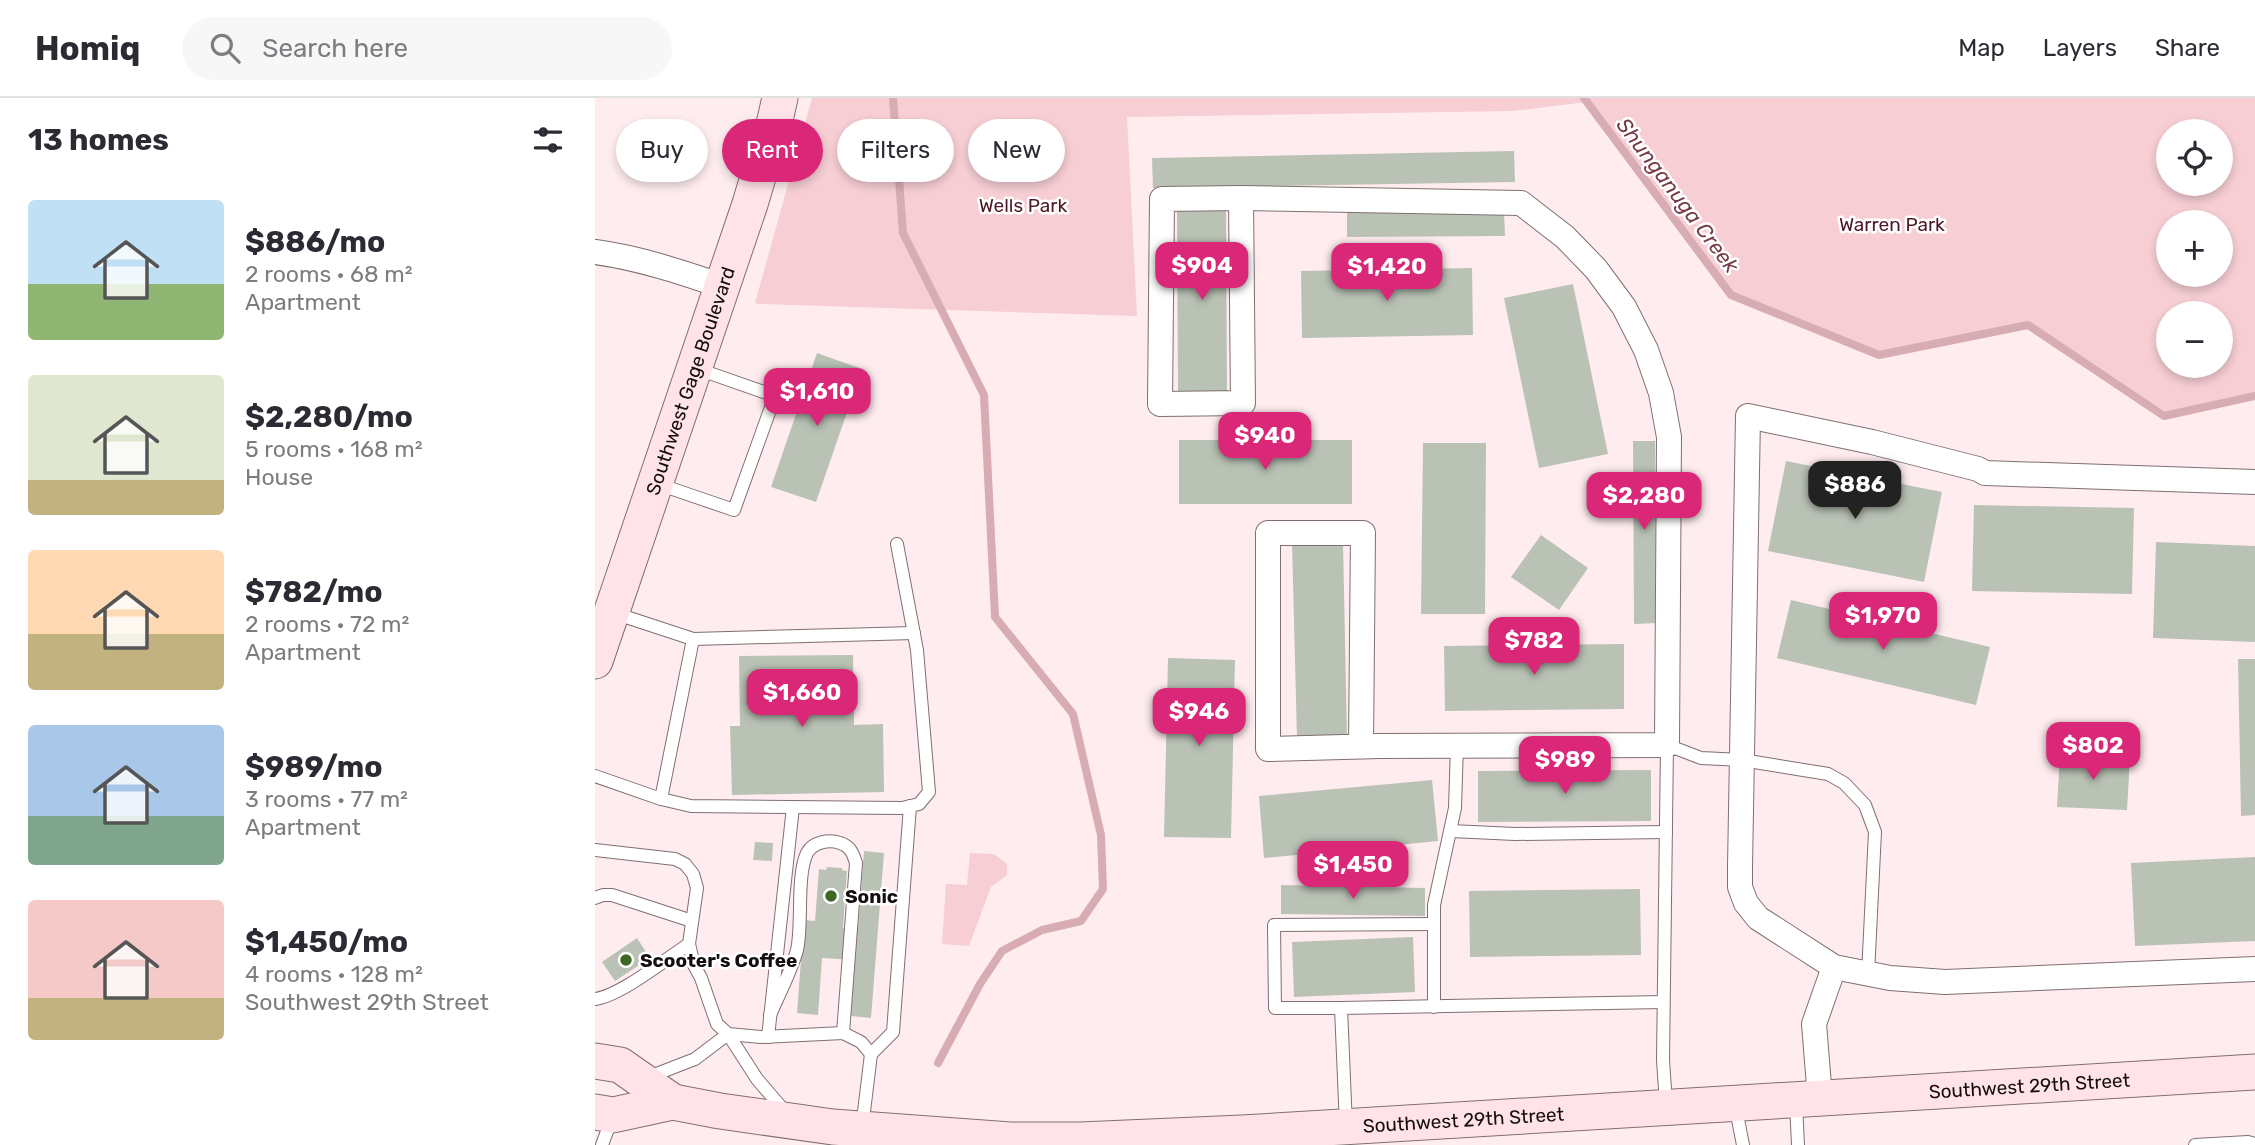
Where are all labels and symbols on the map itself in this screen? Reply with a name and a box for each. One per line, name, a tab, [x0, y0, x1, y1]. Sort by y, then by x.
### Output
water label: Shunganuga Creek	[1612, 113, 1745, 278]
park label: Wells Park	[979, 194, 1067, 217]
park label: Warren Park	[1839, 213, 1945, 236]
pin: $904	[1161, 242, 1243, 302]
pin: $1,420	[1330, 244, 1444, 303]
street label: Southwest Gage Boulevard	[641, 264, 739, 498]
pin: $1,610	[760, 368, 874, 428]
pin: $940	[1224, 412, 1306, 472]
pin: $886	[1814, 462, 1896, 521]
pin: $2,280	[1587, 472, 1701, 532]
pin: $1,970	[1826, 592, 1940, 652]
pin: $782	[1493, 618, 1575, 677]
pin: $1,660	[745, 670, 859, 729]
pin: $946	[1158, 688, 1240, 748]
pin: $802	[2052, 722, 2134, 782]
pin: $989	[1524, 736, 1606, 796]
pin: $1,450	[1296, 842, 1410, 901]
place label: Sonic	[845, 885, 898, 908]
marker: Sonic	[823, 888, 839, 904]
place label: Scooter's Coffee	[640, 949, 797, 972]
marker: Scooter's Coffee	[618, 952, 634, 968]
street label: Southwest 29th Street	[1928, 1068, 2131, 1103]
street label: Southwest 29th Street	[1362, 1102, 1565, 1137]

